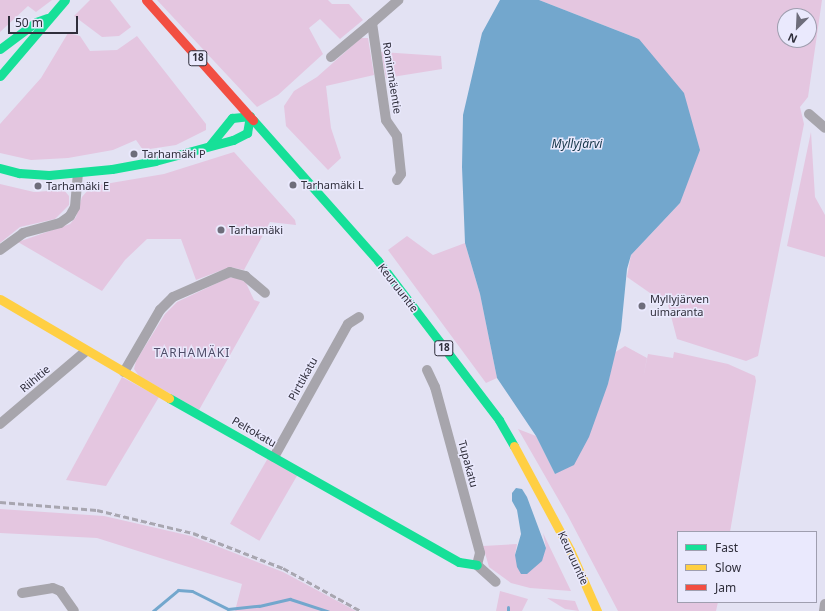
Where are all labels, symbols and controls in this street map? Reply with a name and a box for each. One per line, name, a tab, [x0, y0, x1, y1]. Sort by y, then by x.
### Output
scale bar	[10, 8, 80, 34]
north arrow	[777, 8, 817, 48]
text: 50 m	[15, 14, 43, 31]
text: N	[785, 30, 799, 47]
street label: Roninmäentie	[380, 41, 404, 115]
road number: 18	[188, 50, 208, 66]
water label: Myllyjärvi	[552, 137, 602, 151]
place label: Tarhamäki P	[142, 147, 206, 161]
marker: Tarhamäki P	[129, 149, 139, 159]
place label: Tarhamäki L	[301, 178, 364, 192]
place label: Tarhamäki E	[46, 179, 109, 193]
marker: Tarhamäki L	[288, 180, 298, 190]
marker: Tarhamäki E	[33, 181, 43, 191]
place label: Tarhamäki	[229, 223, 283, 237]
marker: Tarhamäki	[216, 225, 226, 235]
street label: Keuruuntie	[375, 261, 421, 315]
place label: Myllyjärven uimaranta	[650, 293, 709, 319]
marker: Myllyjärven uimaranta	[637, 301, 647, 311]
road number: 18	[434, 340, 454, 356]
district label: TARHAMÄKI	[154, 346, 230, 360]
street label: Pirttikatu	[286, 355, 320, 403]
street label: Riihitie	[17, 363, 53, 395]
street label: Peltokatu	[229, 414, 279, 450]
street label: Tupakatu	[455, 439, 481, 489]
street label: Keuruuntie	[555, 529, 591, 587]
legend	[677, 531, 817, 603]
text: Fast	[715, 539, 738, 556]
text: Slow	[715, 559, 741, 576]
text: Jam	[715, 579, 736, 596]

